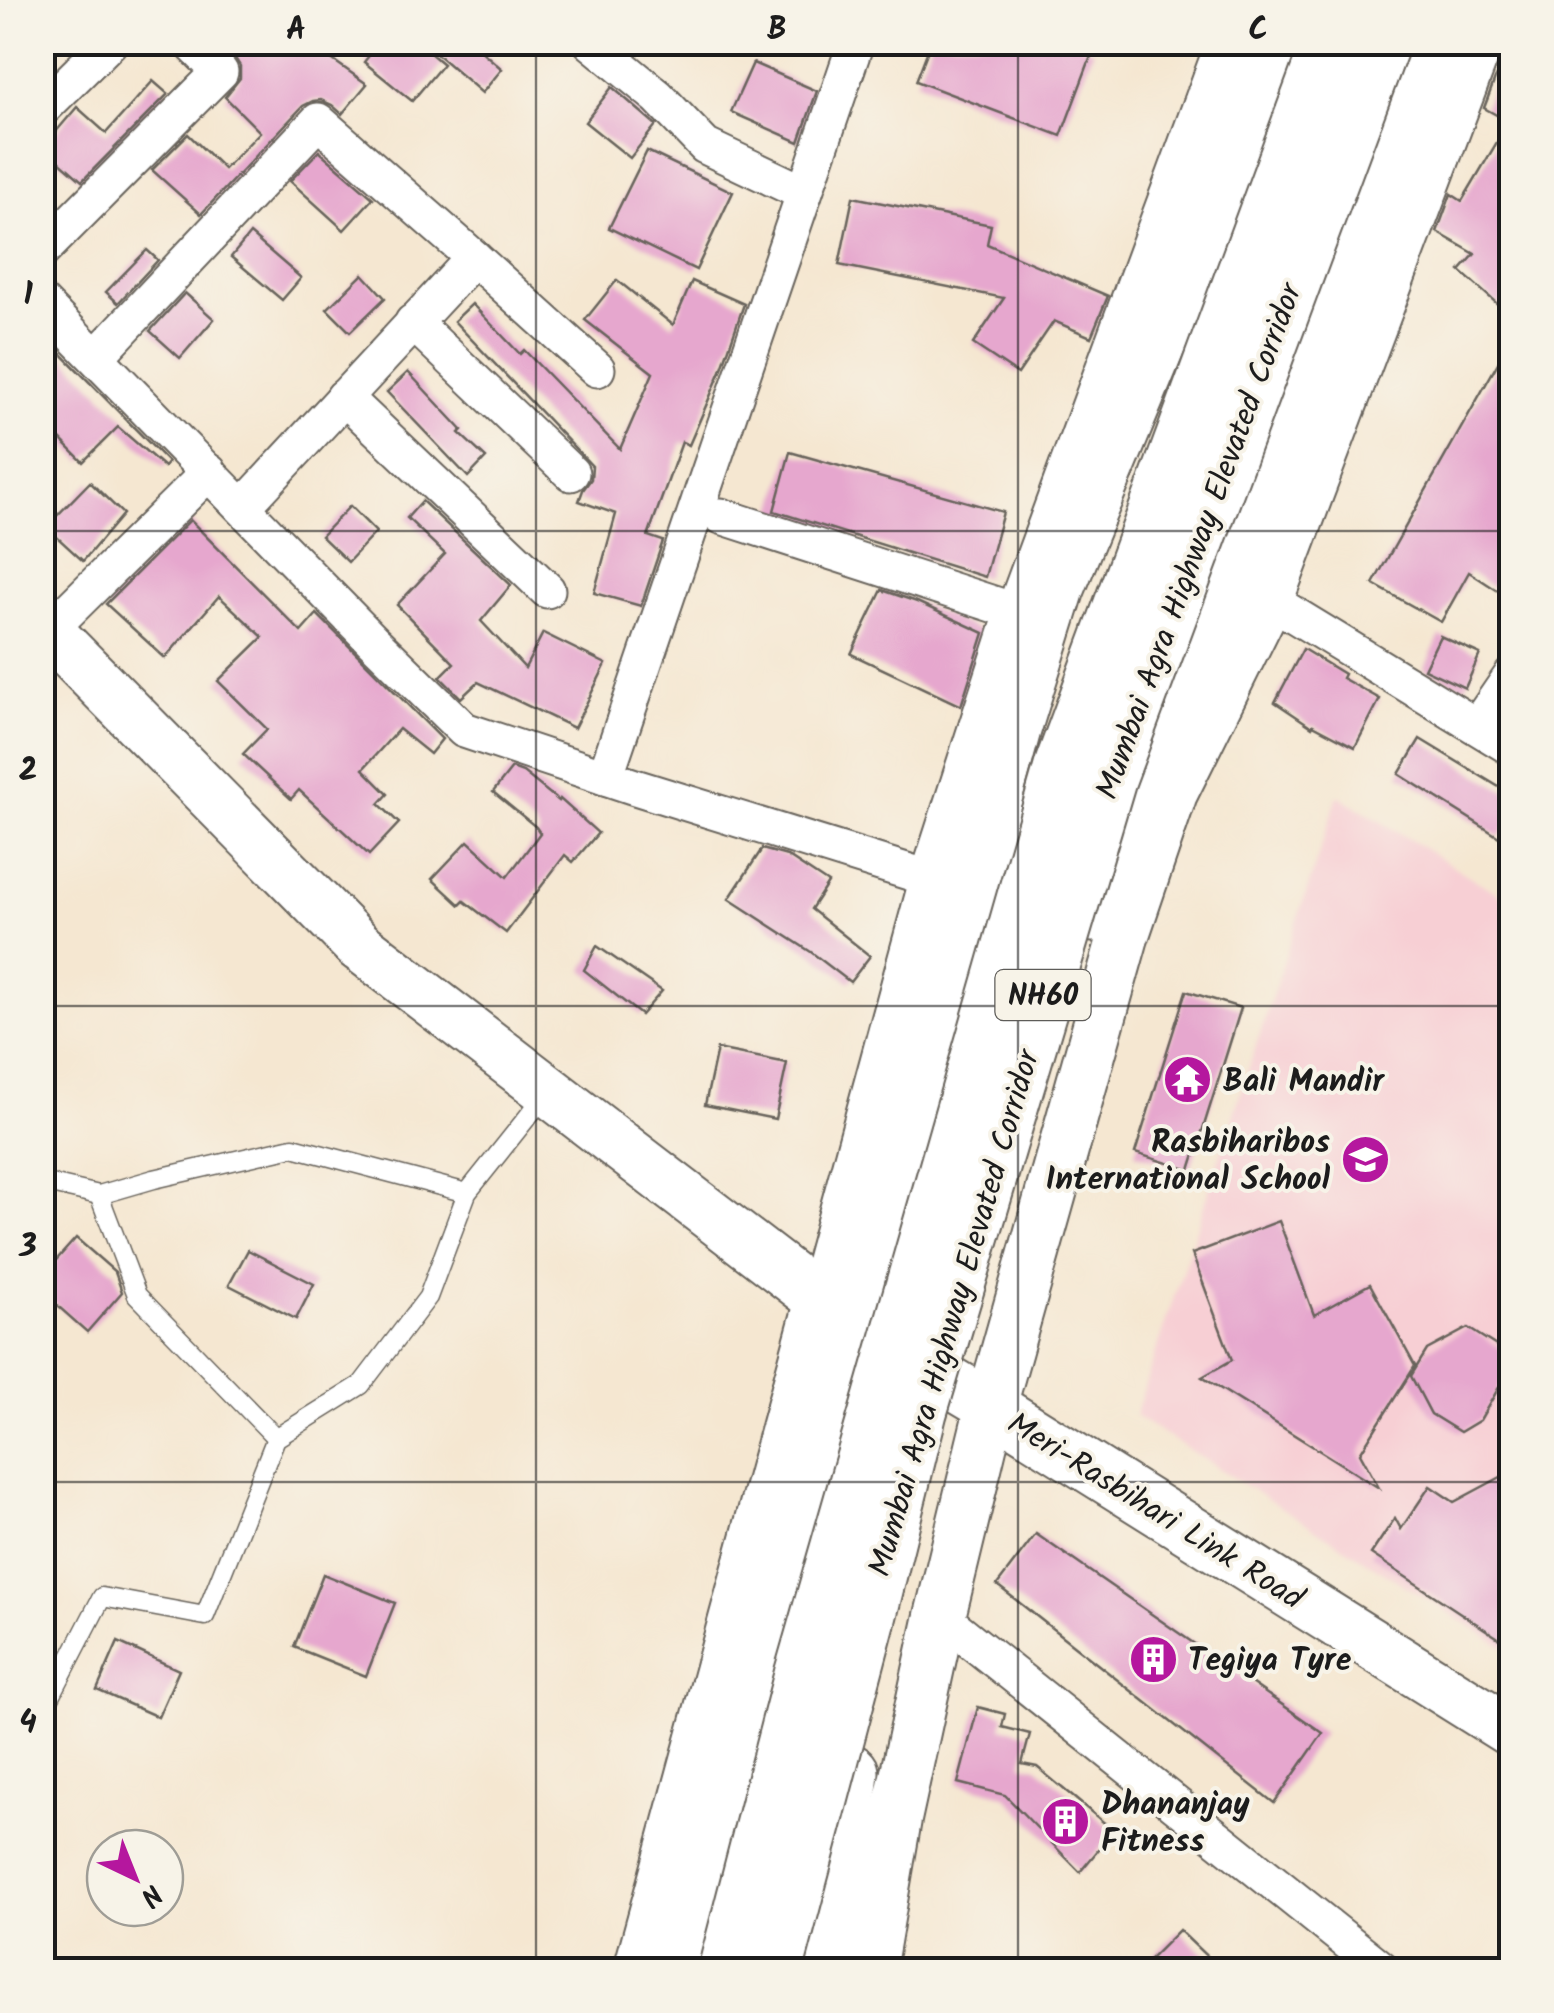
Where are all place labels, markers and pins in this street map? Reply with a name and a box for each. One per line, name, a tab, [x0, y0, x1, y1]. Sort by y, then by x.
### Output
temple icon: Bali Mandir	[1162, 1054, 1214, 1106]
place label: Bali Mandir	[1223, 1057, 1385, 1108]
place label: Rasbiharibos International School	[1045, 1118, 1330, 1206]
school or university icon: Rasbiharibos International School	[1339, 1133, 1391, 1185]
building icon: Tegiya Tyre	[1127, 1633, 1179, 1685]
place label: Tegiya Tyre	[1188, 1636, 1352, 1687]
place label: Dhananjay Fitness	[1101, 1780, 1250, 1868]
building icon: Dhananjay Fitness	[1040, 1795, 1092, 1847]

